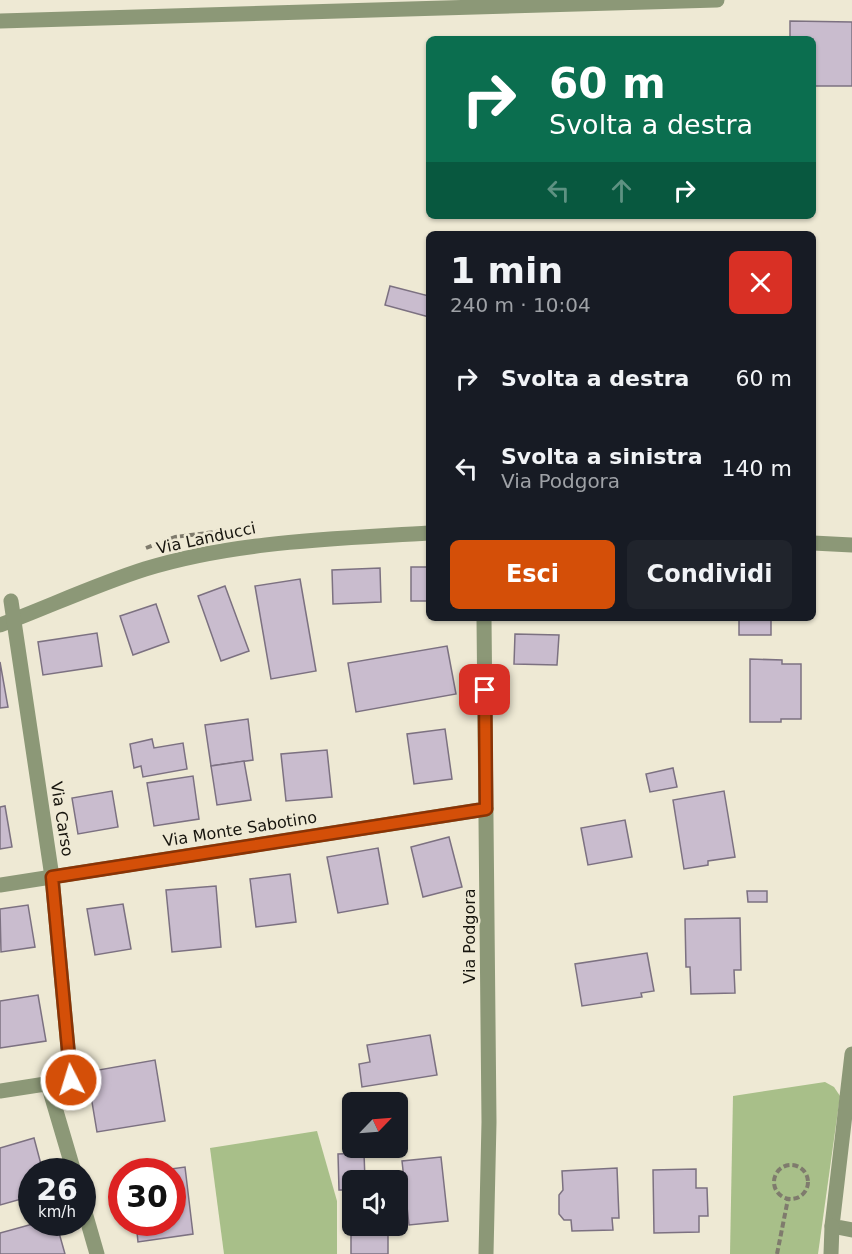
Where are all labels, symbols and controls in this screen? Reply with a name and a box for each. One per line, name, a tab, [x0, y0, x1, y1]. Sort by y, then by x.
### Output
text: 60 m	[549, 59, 666, 108]
icon: right	[450, 60, 528, 138]
text: Svolta a destra	[549, 109, 753, 140]
icon: left	[542, 174, 575, 207]
icon: ahead	[605, 174, 638, 207]
icon: right	[668, 174, 701, 207]
text: 1 min	[450, 250, 563, 291]
button: close	[729, 251, 792, 314]
text: 240 m · 10:04	[450, 293, 591, 317]
icon: right	[450, 362, 483, 395]
text: Svolta a destra	[501, 366, 689, 391]
text: 60 m	[736, 366, 792, 391]
text: Svolta a sinistra	[501, 444, 703, 469]
icon: left	[450, 452, 483, 485]
text: 140 m	[722, 456, 792, 481]
text: Via Podgora	[501, 469, 620, 493]
street label: Via Landucci	[155, 518, 257, 558]
button: Esci	[450, 540, 615, 609]
button: Condividi	[627, 540, 792, 609]
pin	[459, 664, 510, 715]
icon: arrive	[468, 673, 501, 706]
street label: Via Carso	[47, 780, 77, 858]
street label: Via Monte Sabotino	[162, 807, 318, 851]
street label: Via Podgora	[460, 888, 479, 984]
position arrow	[39, 1048, 103, 1112]
north arrow	[342, 1092, 408, 1158]
map controls	[342, 1092, 408, 1236]
speed limit sign: 30	[108, 1158, 186, 1236]
button: sound	[342, 1170, 408, 1236]
text: 26	[36, 1172, 78, 1207]
text: km/h	[38, 1203, 76, 1221]

